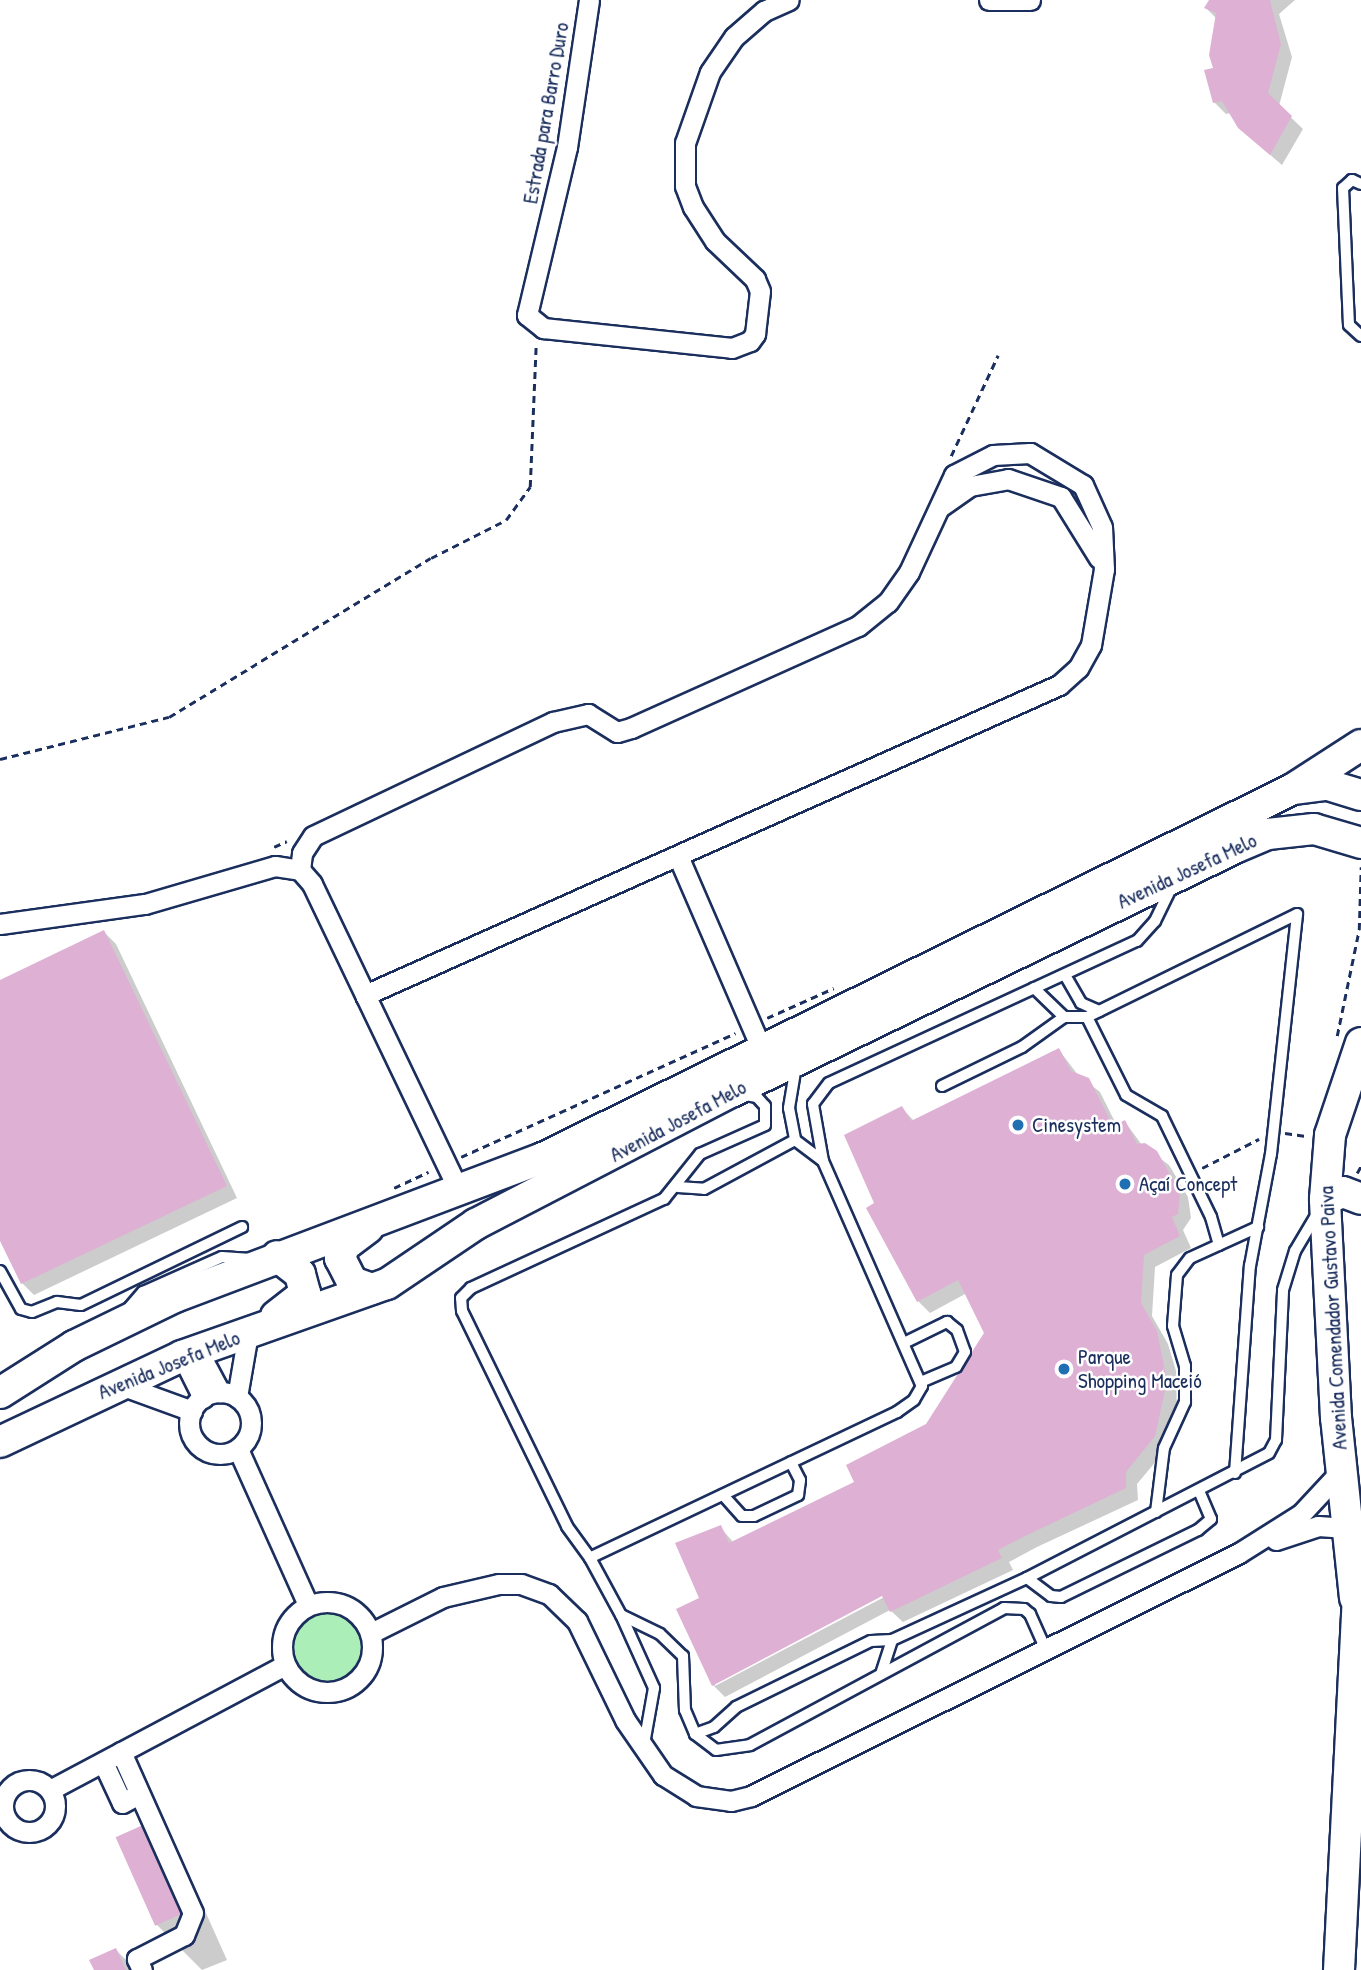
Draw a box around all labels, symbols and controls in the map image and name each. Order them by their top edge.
street label: Estrada para Barro Duro [518,20,574,206]
street label: Avenida Josefa Melo [1113,828,1261,914]
street label: Avenida Josefa Melo [606,1075,750,1167]
place label: Cinesystem [1032,1112,1121,1138]
marker: Cinesystem [1010,1117,1026,1133]
place label: Açaí Concept [1139,1171,1237,1197]
marker: Açaí Concept [1117,1176,1133,1192]
street label: Avenida Comendador Gustavo Paiva [1314,1186,1352,1450]
street label: Avenida Josefa Melo [94,1325,244,1405]
place label: Parque Shopping Maceió [1078,1344,1202,1394]
marker: Parque Shopping Maceió [1056,1361,1072,1377]

